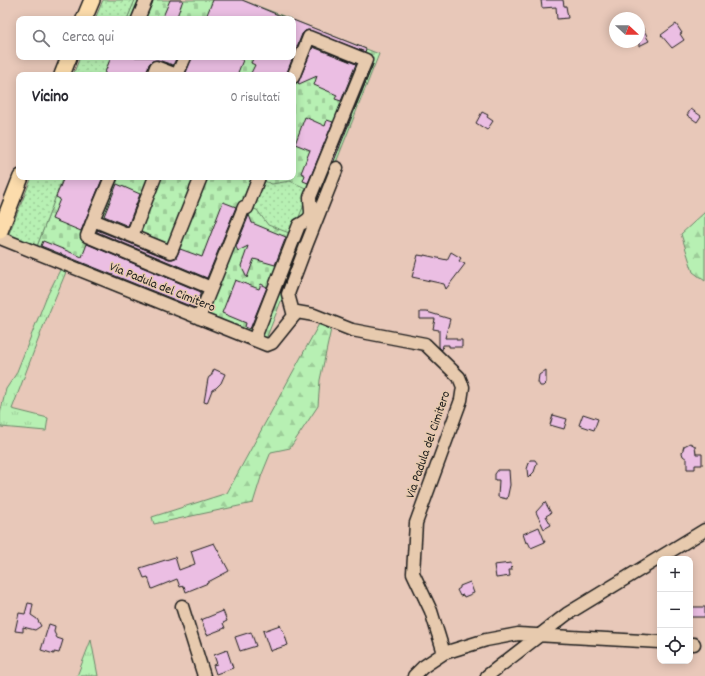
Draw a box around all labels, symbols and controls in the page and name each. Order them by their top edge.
north arrow [609,12,645,48]
search box [16,16,296,60]
icon: search [30,27,52,49]
text: Cerca qui [62,27,114,49]
text: Vicino [32,86,69,110]
text: 0 risultati [230,89,280,108]
street label: Via Padula del Cimitero [106,258,218,318]
street label: Via Padula del Cimitero [402,388,456,501]
map controls [657,556,693,664]
button: + [657,556,693,592]
button: − [657,592,693,628]
button: locate [657,628,693,664]

